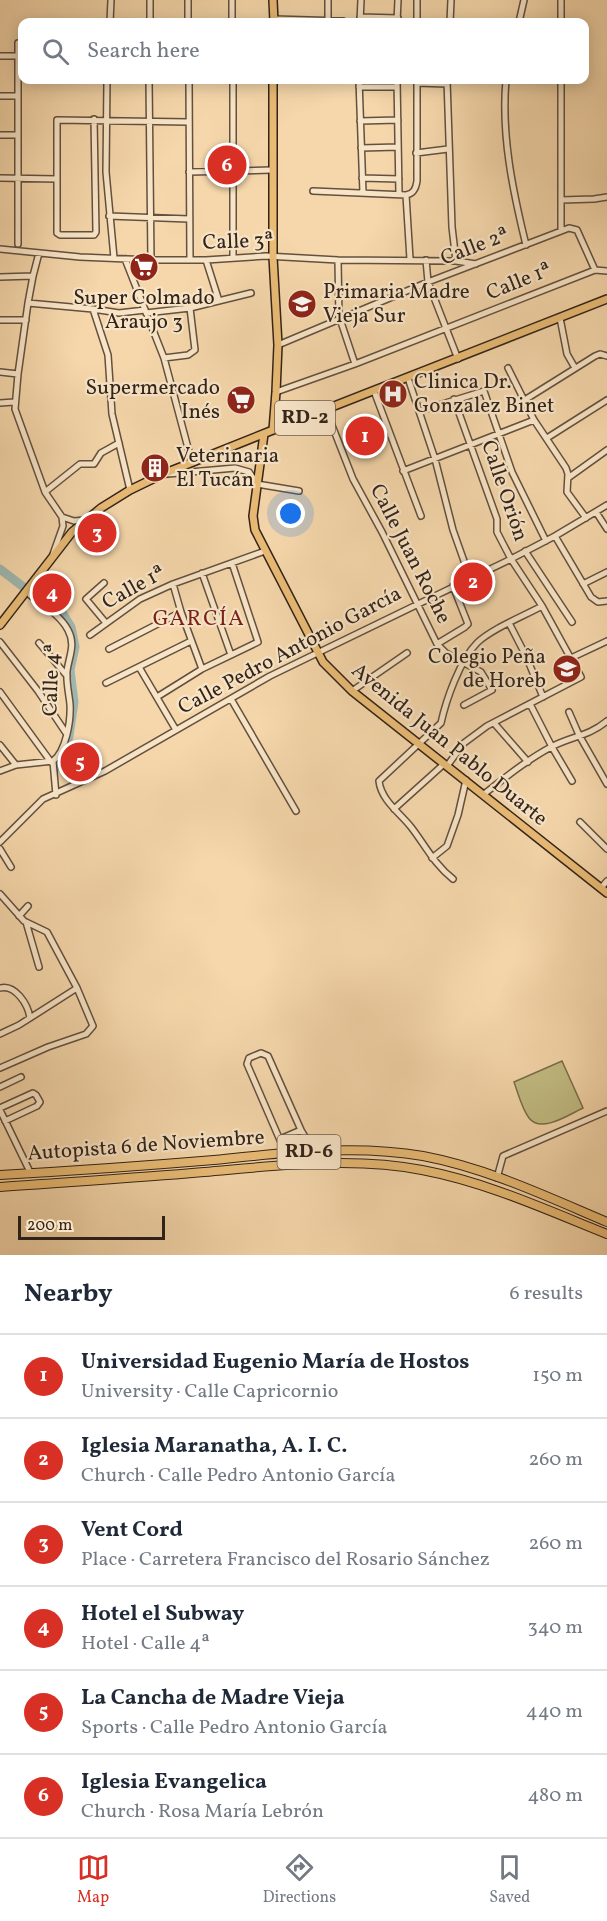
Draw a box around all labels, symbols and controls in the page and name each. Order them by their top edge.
search box [18,18,589,84]
icon: search [39,35,72,68]
text: Search here [87,36,200,67]
pin: 6 [208,142,246,188]
street label: Calle 2ª [437,221,513,273]
street label: Calle 3ª [202,226,274,258]
supermarket icon: Super Colmado Araujo 3 [128,251,160,283]
street label: Calle 1ª [482,256,556,308]
place label: Primaria Madre Vieja Sur [323,278,470,331]
place label: Super Colmado Araujo 3 [73,284,215,337]
school or university icon: Primaria Madre Vieja Sur [286,288,318,320]
place label: Clinica Dr. Gonzalez Binet [414,368,554,421]
place label: Supermercado Inés [86,374,220,427]
hospital icon: Clinica Dr. Gonzalez Binet [377,378,409,410]
supermarket icon: Supermercado Inés [225,384,257,416]
road number: RD-2 [275,401,335,435]
pin: 1 [346,414,385,458]
street label: Calle Orión [473,437,535,545]
place label: Veterinaria El Tucán [176,442,279,495]
building icon: Veterinaria El Tucán [139,452,171,484]
street label: Calle Juan Roche [362,479,458,629]
your location [276,499,305,528]
pin: 3 [78,510,116,556]
street label: Calle 1ª [97,559,171,617]
pin: 2 [454,560,492,604]
pin: 4 [32,570,72,616]
street label: Calle Pedro Antonio García [173,580,407,722]
district label: GARCÍA [153,604,245,635]
street label: Calle 4ª [36,643,68,717]
place label: Colegio Peña de Horeb [428,643,546,696]
school or university icon: Colegio Peña de Horeb [551,653,583,685]
street label: Avenida Juan Pablo Duarte [345,657,553,833]
pin: 5 [60,740,100,784]
street label: Autopista 6 de Noviembre [27,1123,266,1169]
road number: RD-6 [278,1135,340,1169]
scale bar [18,1213,165,1240]
text: 200 m [27,1215,72,1237]
text: Nearby [24,1276,113,1312]
text: 6 results [510,1280,583,1308]
text: Universidad Eugenio María de Hostos [81,1347,469,1378]
text: 1 [39,1362,48,1390]
text: 150 m [532,1362,583,1390]
text: University · Calle Capricornio [81,1378,338,1406]
text: Iglesia Maranatha, A. I. C. [81,1431,347,1462]
text: 2 [38,1446,49,1474]
text: 260 m [528,1446,583,1474]
text: Church · Calle Pedro Antonio García [81,1462,395,1490]
text: Vent Cord [81,1515,183,1546]
text: 3 [38,1530,49,1558]
text: 260 m [528,1530,583,1558]
text: Place · Carretera Francisco del Rosario Sánchez [81,1546,490,1574]
text: Hotel el Subway [81,1599,244,1630]
text: 4 [37,1614,50,1642]
text: 340 m [527,1614,583,1642]
text: Hotel · Calle 4ª [81,1630,210,1658]
text: La Cancha de Madre Vieja [81,1683,345,1714]
text: 5 [39,1698,48,1726]
text: 440 m [526,1698,583,1726]
text: Sports · Calle Pedro Antonio García [81,1714,387,1742]
text: Iglesia Evangelica [81,1767,267,1798]
text: 6 [38,1782,49,1810]
text: 480 m [528,1782,583,1810]
text: Church · Rosa María Lebrón [81,1798,324,1826]
tab: Map [77,1851,110,1909]
tab: Directions [263,1851,336,1909]
tab: Saved [489,1851,530,1909]

